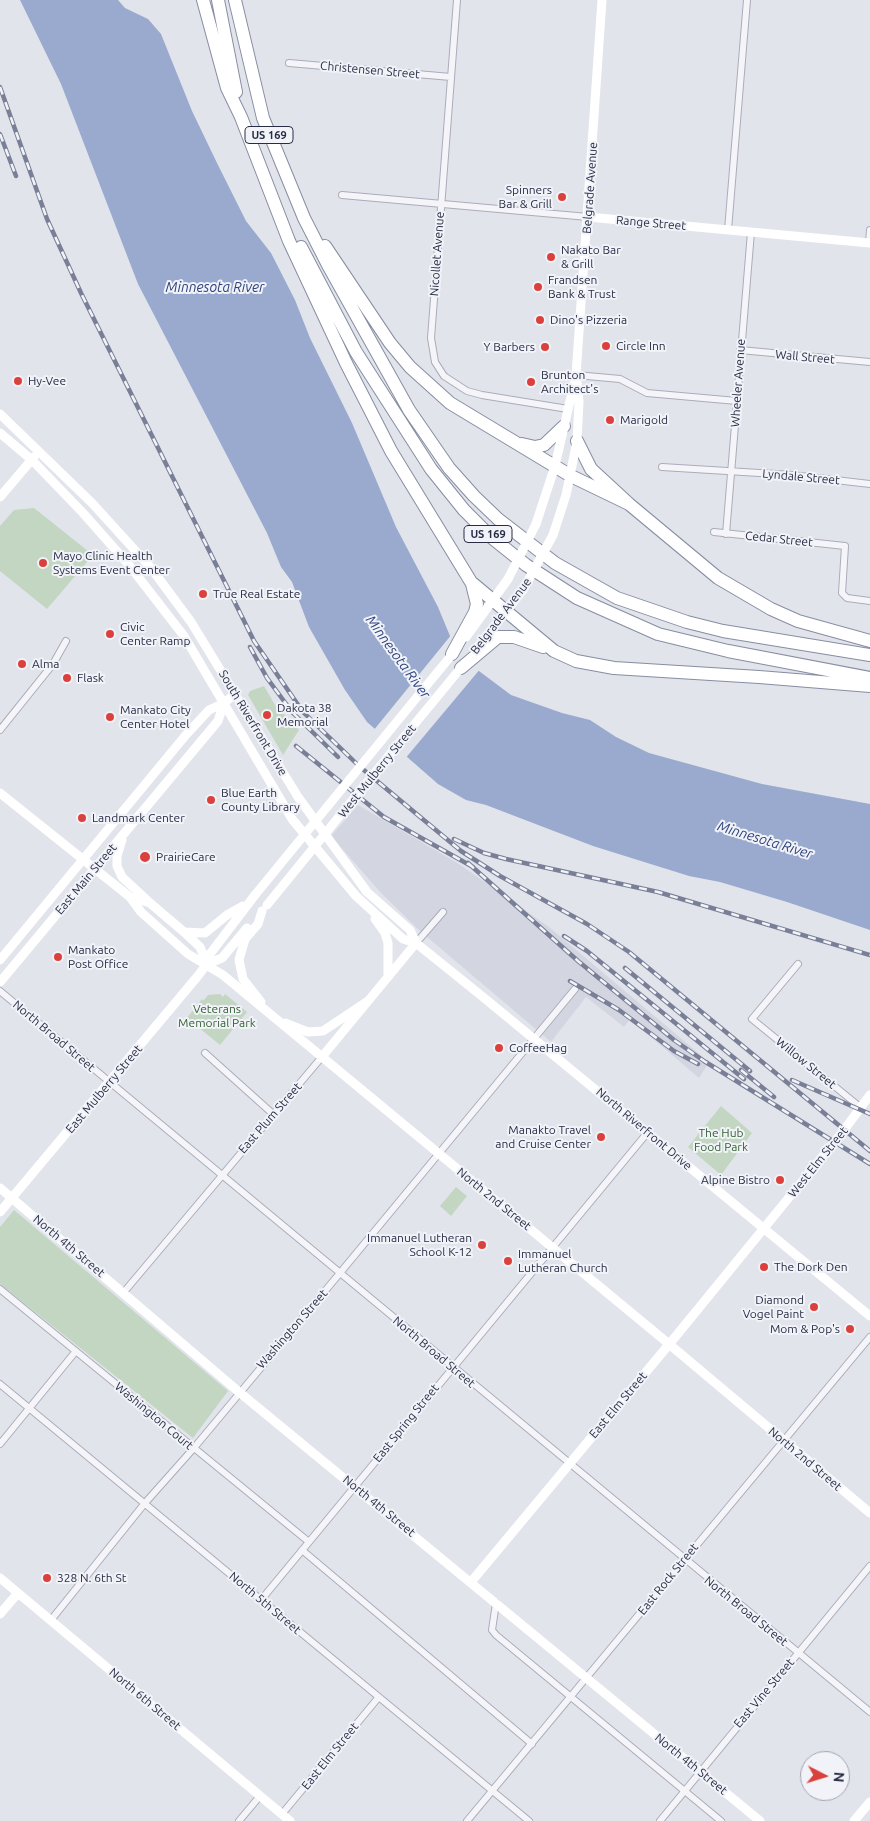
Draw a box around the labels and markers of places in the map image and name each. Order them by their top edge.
place label: Spinners Bar & Grill [499,183,552,211]
marker: Spinners Bar & Grill [556,191,568,203]
place label: Nakato Bar & Grill [561,243,621,271]
marker: Nakato Bar & Grill [545,251,557,263]
place label: Frandsen Bank & Trust [548,273,616,301]
marker: Frandsen Bank & Trust [532,281,544,293]
place label: Dino's Pizzeria [550,313,627,327]
marker: Dino's Pizzeria [534,314,546,326]
place label: Circle Inn [616,339,666,353]
place label: Y Barbers [484,340,535,354]
marker: Circle Inn [600,340,612,352]
marker: Y Barbers [539,341,551,353]
place label: Brunton Architect's [541,368,598,396]
place label: Hy-Vee [28,374,66,388]
marker: Hy-Vee [12,375,24,387]
marker: Brunton Architect's [525,376,537,388]
place label: Marigold [620,413,668,427]
marker: Marigold [604,414,616,426]
place label: Mayo Clinic Health Systems Event Center [53,549,170,577]
marker: Mayo Clinic Health Systems Event Center [37,557,49,569]
place label: True Real Estate [213,587,300,601]
marker: True Real Estate [197,588,209,600]
place label: Civic Center Ramp [120,620,190,648]
marker: Civic Center Ramp [104,628,116,640]
place label: Alma [32,657,59,671]
marker: Alma [16,658,28,670]
place label: Flask [77,671,104,685]
marker: Flask [61,672,73,684]
place label: Dakota 38 Memorial [277,701,332,729]
place label: Mankato City Center Hotel [120,703,191,731]
marker: Dakota 38 Memorial [261,709,273,721]
marker: Mankato City Center Hotel [104,711,116,723]
place label: Blue Earth County Library [221,786,300,814]
marker: Blue Earth County Library [205,794,217,806]
place label: Landmark Center [92,811,185,825]
marker: Landmark Center [76,812,88,824]
marker: PrairieCare [138,850,152,864]
place label: PrairieCare [156,850,216,864]
place label: Mankato Post Office [68,943,128,971]
marker: Mankato Post Office [52,951,64,963]
place label: CoffeeHag [509,1041,567,1055]
marker: CoffeeHag [493,1042,505,1054]
place label: Manakto Travel and Cruise Center [495,1123,591,1151]
marker: Manakto Travel and Cruise Center [595,1131,607,1143]
place label: Alpine Bistro [701,1173,770,1187]
marker: Alpine Bistro [774,1174,786,1186]
place label: Immanuel Lutheran School K-12 [367,1231,472,1259]
marker: Immanuel Lutheran School K-12 [476,1239,488,1251]
place label: Immanuel Lutheran Church [518,1247,607,1275]
marker: Immanuel Lutheran Church [502,1255,514,1267]
place label: The Dork Den [774,1260,848,1274]
marker: The Dork Den [758,1261,770,1273]
place label: Diamond Vogel Paint [743,1293,804,1321]
marker: Diamond Vogel Paint [808,1301,820,1313]
place label: Mom & Pop's [770,1322,840,1336]
marker: Mom & Pop's [844,1323,856,1335]
place label: 328 N. 6th St [57,1571,126,1585]
marker: 328 N. 6th St [41,1572,53,1584]

